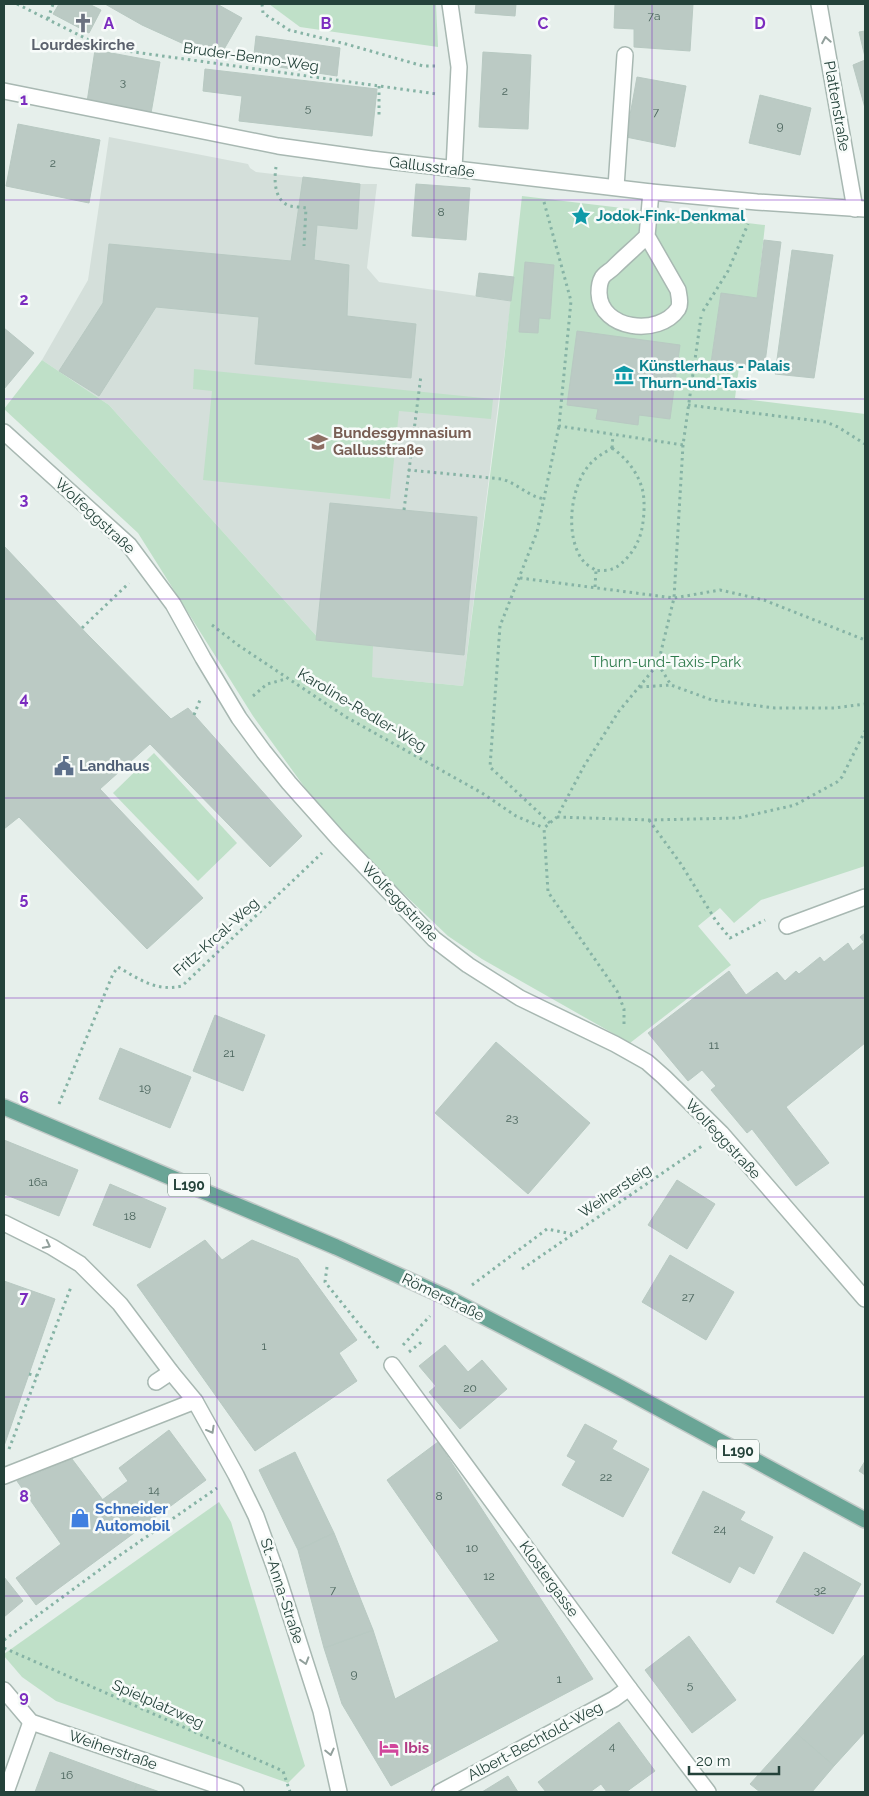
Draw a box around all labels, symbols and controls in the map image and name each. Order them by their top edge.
house number: 7a [648,9,660,23]
church icon: Lourdeskirche [72,12,94,34]
text: A [104,14,115,33]
text: B [321,14,332,33]
text: C [538,14,549,33]
text: D [754,14,766,33]
place label: Lourdeskirche [31,36,135,54]
one-way arrow [821,36,831,45]
street label: Bruder-Benno-Weg [182,39,320,75]
street label: Plattenstraße [820,59,854,153]
house number: 3 [120,75,126,89]
house number: 2 [502,84,508,98]
text: 1 [20,90,28,109]
house number: 5 [305,101,312,115]
house number: 7 [653,105,660,119]
house number: 9 [776,119,784,133]
street label: Gallusstraße [388,153,476,181]
house number: 2 [50,156,56,170]
house number: 8 [437,205,445,219]
place icon: Jodok-Fink-Denkmal [570,205,592,227]
place label: Jodok-Fink-Denkmal [596,207,745,225]
text: 2 [19,290,29,309]
place label: Künstlerhaus - Palais Thurn-und-Taxis [639,357,790,392]
museum icon: Künstlerhaus - Palais Thurn-und-Taxis [613,364,635,386]
place label: Bundesgymnasium Gallusstraße [333,424,471,459]
school or university icon: Bundesgymnasium Gallusstraße [307,431,329,453]
street label: Wolfeggstraße [51,474,139,558]
text: 3 [20,490,29,509]
park label: Thurn-und-Taxis-Park [591,653,741,671]
street label: Karoline-Redler-Weg [294,664,430,756]
text: 4 [19,689,29,708]
public building icon: Landhaus [53,755,75,777]
place label: Landhaus [79,757,149,775]
street label: Wolfeggstraße [358,859,442,945]
text: 5 [20,889,29,908]
street label: Fritz-Krcal-Weg [170,894,262,980]
house number: 11 [709,1038,719,1052]
house number: 21 [223,1046,235,1060]
house number: 19 [139,1081,151,1095]
text: 6 [19,1088,29,1107]
street label: Wolfeggstraße [681,1095,765,1183]
house number: 23 [506,1111,518,1125]
street label: Weihersteig [576,1160,654,1222]
road number: L190 [168,1174,210,1196]
house number: 16a [29,1175,47,1189]
house number: 18 [124,1209,136,1223]
one-way arrow [42,1239,51,1249]
street label: Römerstraße [399,1269,487,1325]
text: 7 [20,1288,29,1307]
house number: 27 [682,1290,695,1304]
house number: 1 [261,1339,267,1353]
house number: 20 [463,1381,477,1395]
one-way arrow [205,1425,215,1434]
road number: L190 [717,1440,759,1462]
house number: 22 [600,1470,612,1484]
house number: 14 [148,1483,160,1497]
text: 8 [19,1487,29,1506]
house number: 8 [435,1489,443,1503]
place label: Schneider Automobil [95,1500,170,1535]
shop icon: Schneider Automobil [69,1507,91,1529]
house number: 24 [714,1522,727,1536]
street label: St.-Anna-Straße [256,1536,308,1646]
street label: Klostergasse [515,1538,583,1621]
house number: 10 [466,1541,478,1555]
house number: 12 [483,1569,495,1583]
house number: 7 [330,1583,337,1597]
house number: 32 [814,1583,826,1597]
one-way arrow [299,1656,309,1664]
house number: 9 [350,1667,358,1681]
house number: 1 [556,1672,562,1686]
street label: Spielplatzweg [109,1676,207,1732]
house number: 5 [687,1678,694,1692]
text: 9 [19,1687,29,1706]
street label: Albert-Bechtold-Weg [464,1698,606,1784]
street label: Weiherstraße [66,1726,160,1774]
hotel icon: Ibis [378,1737,400,1759]
place label: Ibis [404,1739,429,1757]
house number: 4 [609,1739,616,1753]
scale bar [689,1744,779,1776]
one-way arrow [324,1747,335,1756]
text: 20 m [696,1752,731,1770]
house number: 16 [61,1768,73,1782]

